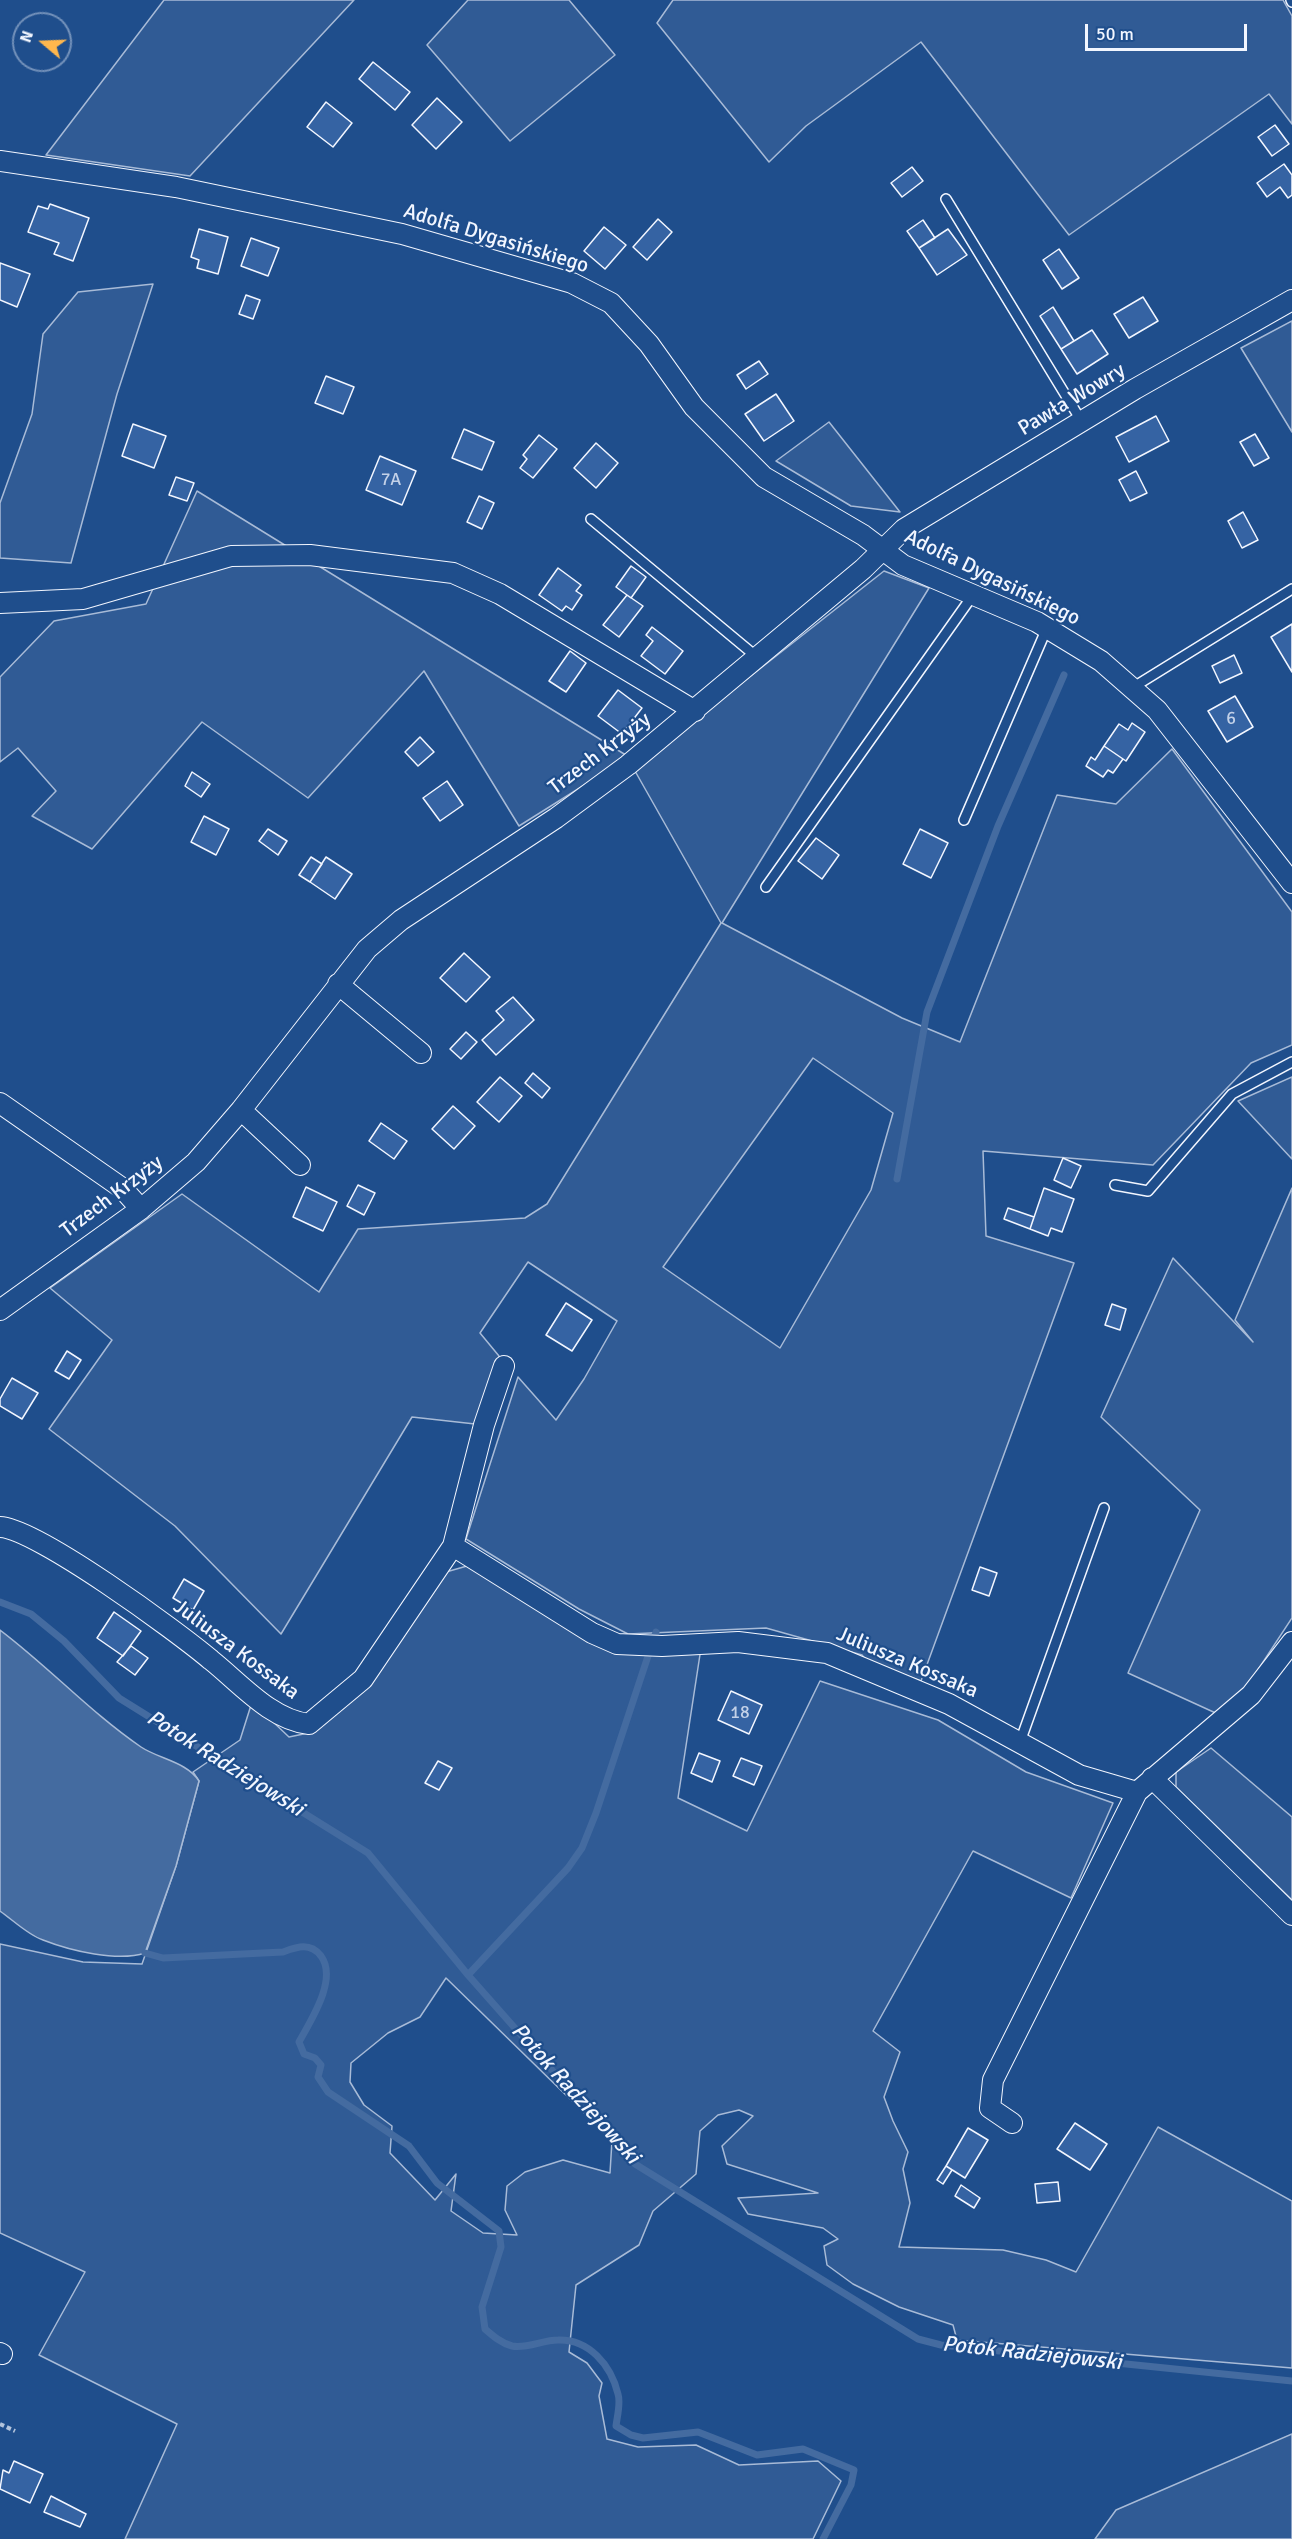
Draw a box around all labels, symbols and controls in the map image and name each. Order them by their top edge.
north arrow [12,12,72,72]
scale bar [1088,12,1250,50]
text: 50 m [1096,23,1134,45]
text: N [16,28,38,45]
street label: Adolfa Dygasińskiego [400,199,592,279]
street label: Pawła Wowry [1014,358,1130,442]
house number: 7A [381,469,401,491]
street label: Adolfa Dygasińskiego [900,525,1084,631]
street label: Trzech Krzyży [544,707,656,801]
house number: 6 [1226,708,1236,730]
street label: Trzech Krzyży [56,1150,168,1244]
street label: Juliusza Kossaka [168,1594,304,1706]
street label: Juliusza Kossaka [832,1622,982,1704]
house number: 18 [730,1702,750,1724]
water label: Potok Radziejowski [142,1705,308,1823]
water label: Potok Radziejowski [505,2018,645,2170]
water label: Potok Radziejowski [941,2331,1123,2377]

